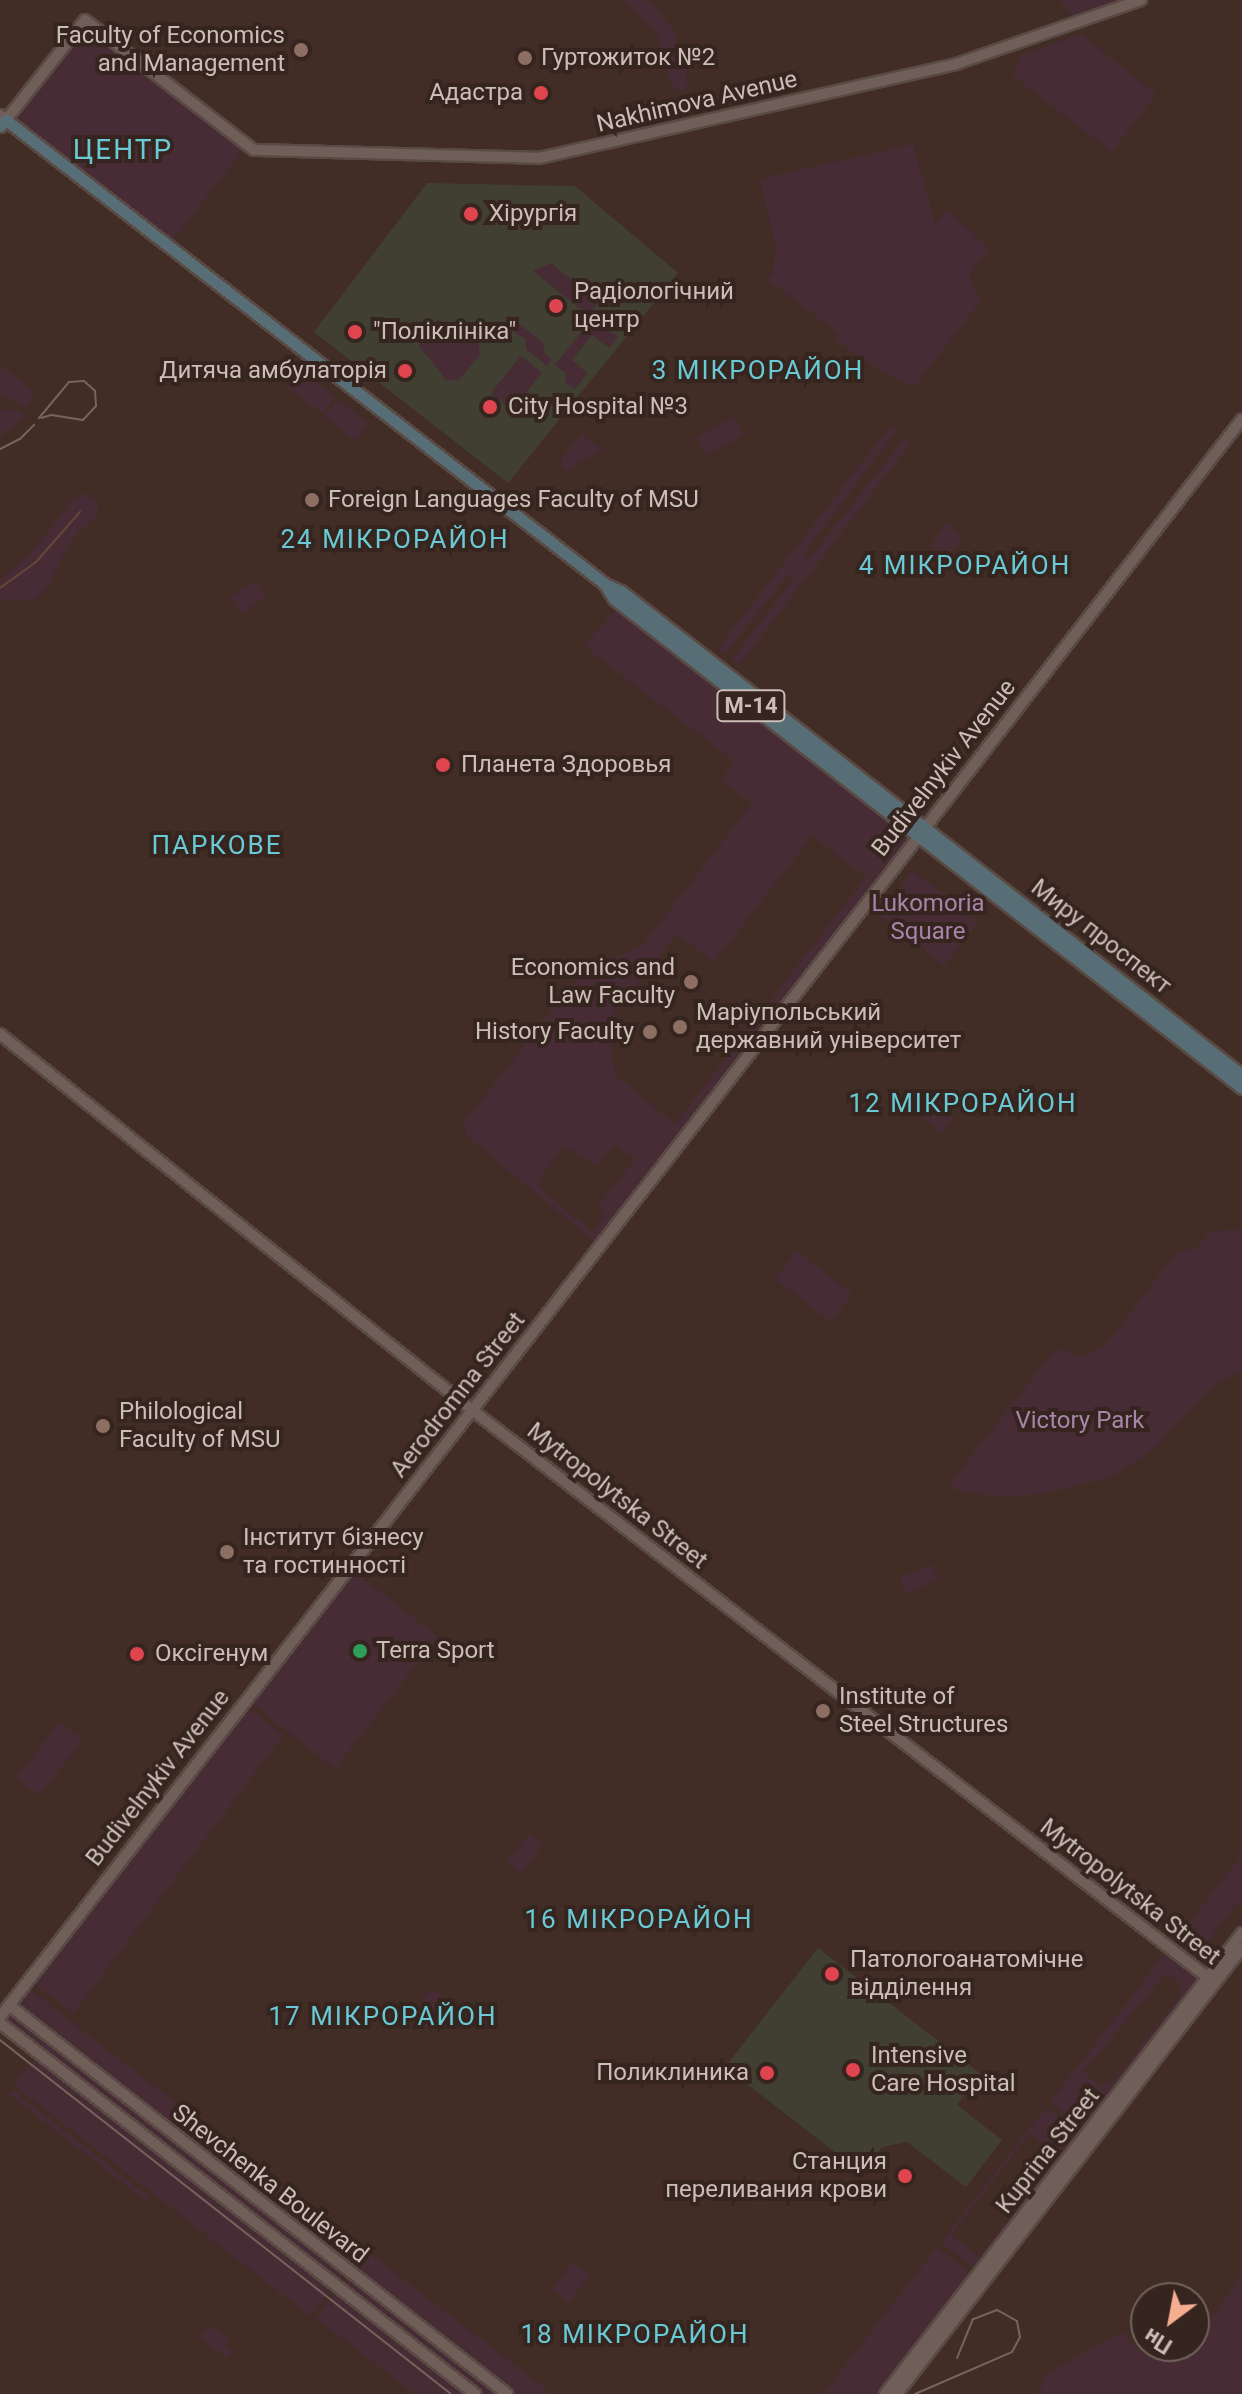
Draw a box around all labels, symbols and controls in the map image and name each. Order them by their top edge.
place label: Faculty of Economics and Management [56,22,285,78]
marker: Faculty of Economics and Management [292,41,310,59]
place label: Гуртожиток №2 [541,44,715,72]
marker: Гуртожиток №2 [516,49,534,67]
street label: Nakhimova Avenue [594,65,800,139]
place label: Адастра [429,79,523,107]
marker: Адастра [530,82,552,104]
district label: ЦЕНТР [73,133,173,167]
place label: Хірургія [489,200,577,228]
marker: Хірургія [460,203,482,225]
place label: Радіологічний центр [574,278,734,334]
marker: Радіологічний центр [545,295,567,317]
place label: "Поліклініка" [373,318,516,346]
marker: "Поліклініка" [344,321,366,343]
district label: 3 МІКРОРАЙОН [652,355,864,387]
place label: Дитяча амбулаторія [159,357,387,385]
marker: Дитяча амбулаторія [394,360,416,382]
place label: City Hospital №3 [508,393,688,421]
marker: City Hospital №3 [479,396,501,418]
place label: Foreign Languages Faculty of MSU [328,486,699,514]
marker: Foreign Languages Faculty of MSU [303,491,321,509]
district label: 24 МІКРОРАЙОН [280,524,510,556]
district label: 4 МІКРОРАЙОН [859,550,1071,582]
street label: Budivelnykiv Avenue [866,674,1022,862]
road number: М-14 [715,688,787,724]
place label: Планета Здоровья [461,751,671,779]
marker: Планета Здоровья [432,754,454,776]
district label: ПАРКОВЕ [151,830,283,862]
street label: Миру проспект [1025,873,1177,1001]
park label: Lukomoria Square [871,890,985,946]
place label: Economics and Law Faculty [511,954,675,1010]
marker: Economics and Law Faculty [682,973,700,991]
place label: Маріупольський державний університет [696,999,961,1055]
place label: History Faculty [475,1018,634,1046]
marker: Маріупольський державний університет [671,1018,689,1036]
marker: History Faculty [641,1023,659,1041]
district label: 12 МІКРОРАЙОН [848,1088,1078,1120]
street label: Aerodromna Street [385,1307,531,1483]
place label: Philological Faculty of MSU [119,1398,280,1454]
park label: Victory Park [1016,1407,1144,1435]
marker: Philological Faculty of MSU [94,1417,112,1435]
street label: Mytropolytska Street [521,1417,713,1575]
place label: Інститут бізнесу та гостинності [243,1524,424,1580]
marker: Інститут бізнесу та гостинності [218,1543,236,1561]
place label: Terra Sport [376,1637,495,1665]
place label: Оксігенум [155,1640,268,1668]
marker: Terra Sport [351,1642,369,1660]
marker: Оксігенум [126,1643,148,1665]
place label: Institute of Steel Structures [839,1683,1008,1739]
street label: Budivelnykiv Avenue [80,1684,236,1872]
marker: Institute of Steel Structures [814,1702,832,1720]
street label: Mytropolytska Street [1034,1813,1226,1971]
district label: 16 МІКРОРАЙОН [524,1904,754,1936]
place label: Патологоанатомічне відділення [850,1946,1083,2002]
marker: Патологоанатомічне відділення [821,1963,843,1985]
district label: 17 МІКРОРАЙОН [268,2001,498,2033]
place label: Intensive Care Hospital [871,2042,1016,2098]
place label: Поликлиника [596,2059,749,2087]
marker: Intensive Care Hospital [842,2059,864,2081]
marker: Поликлиника [756,2062,778,2084]
street label: Kuprina Street [990,2083,1106,2219]
street label: Shevchenka Boulevard [166,2099,374,2269]
place label: Станция переливания крови [665,2148,887,2204]
marker: Станция переливания крови [894,2165,916,2187]
north arrow [1130,2282,1210,2362]
district label: 18 МІКРОРАЙОН [520,2319,750,2351]
text: Пн [1140,2323,1177,2359]

